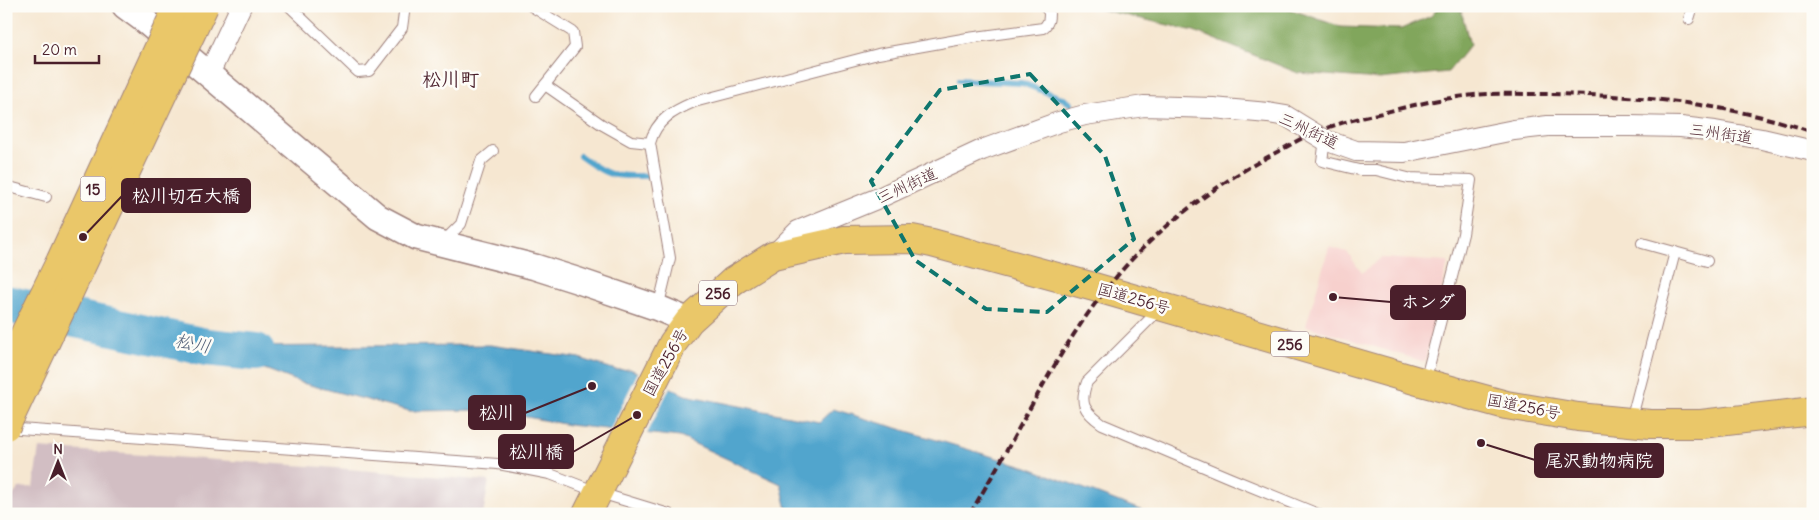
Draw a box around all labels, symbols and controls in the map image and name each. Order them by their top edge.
scale bar [35,32,99,64]
text: 20 m [42,40,77,59]
district label: 松川町 [422,67,480,91]
street label: 三州街道 [1276,107,1342,153]
street label: 三州街道 [1688,119,1754,147]
street label: 三州街道 [874,162,940,208]
road number: 15 [80,176,106,202]
callout: 松川切石大橋 [122,179,250,212]
text: 松川切石大橋 [132,184,240,207]
street label: 国道256号 [1095,278,1173,318]
road number: 256 [699,280,737,306]
callout: ホンダ [1391,286,1465,319]
text: ホンダ [1401,290,1455,313]
street label: 国道256号 [638,324,692,400]
water label: 松川 [173,328,213,358]
road number: 256 [1271,332,1309,356]
street label: 国道256号 [1485,389,1563,423]
callout: 松川 [469,396,525,429]
text: 松川 [479,401,515,424]
callout: 松川橋 [499,435,573,468]
north arrow [32,438,82,488]
text: N [53,440,63,458]
text: 松川橋 [509,440,563,463]
callout: 尾沢動物病院 [1535,444,1663,477]
text: 尾沢動物病院 [1545,449,1653,472]

